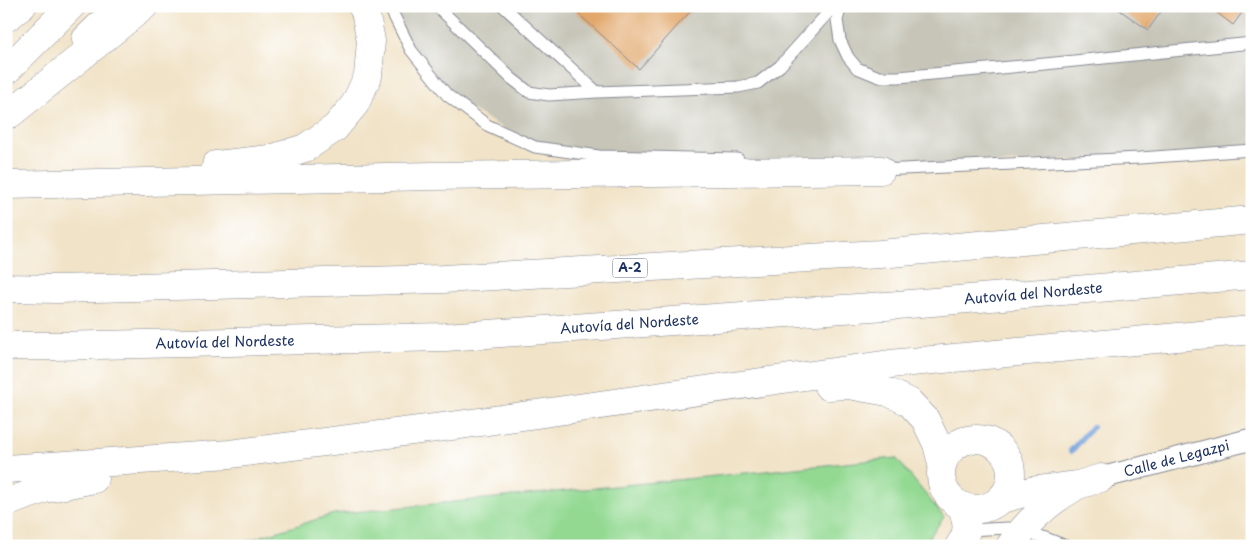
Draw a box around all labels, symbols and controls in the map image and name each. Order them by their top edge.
road number: A-2 [612,258,648,278]
street label: Autovía del Nordeste [963,277,1103,309]
street label: Autovía del Nordeste [559,308,700,339]
street label: Autovía del Nordeste [155,329,295,354]
street label: Calle de Legazpi [1121,434,1232,482]

